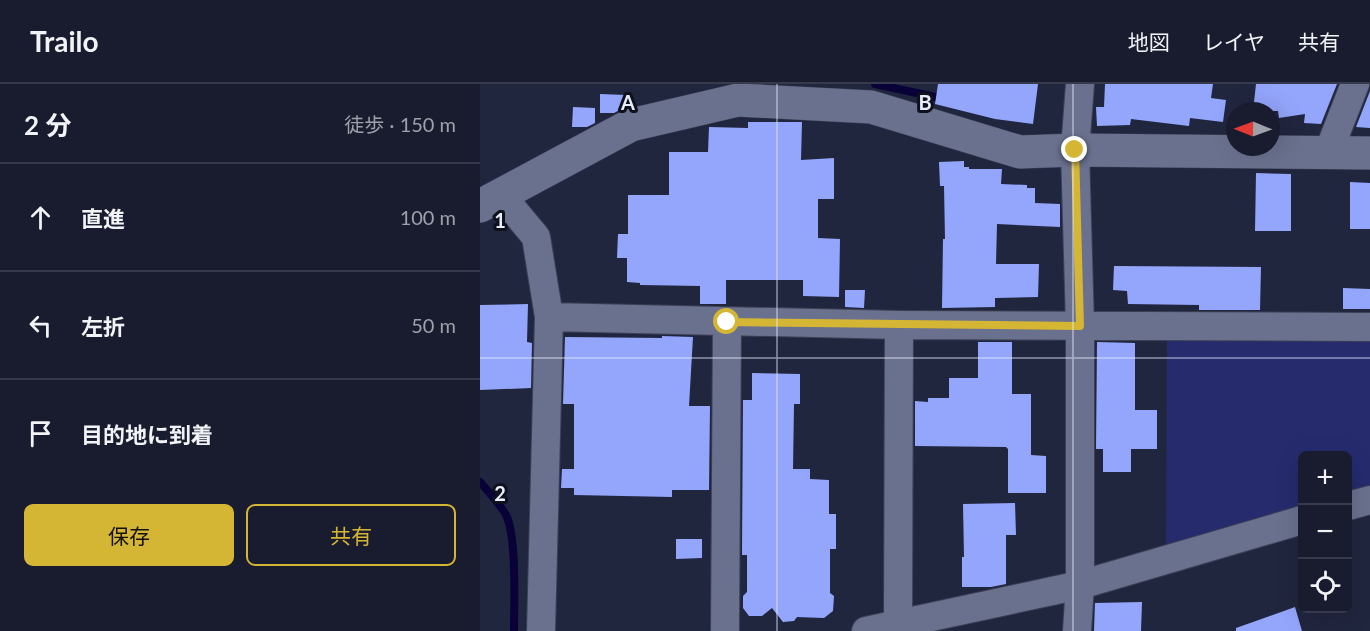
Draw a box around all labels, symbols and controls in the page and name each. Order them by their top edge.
text: Trailo [30,24,99,58]
text: 地図 [1128,29,1170,54]
text: レイヤ [1203,29,1265,54]
text: 共有 [1298,29,1340,54]
text: A [620,90,635,114]
text: B [918,90,932,114]
north arrow [1226,102,1280,156]
text: 2 分 [24,109,71,141]
text: 徒歩 · 150 m [344,112,456,136]
route end [1061,136,1087,162]
icon: ahead [24,201,57,234]
text: 直進 [81,205,125,232]
text: 100 m [400,205,456,229]
text: 1 [494,208,506,232]
route start [713,308,739,334]
icon: left [24,309,57,342]
text: 左折 [81,313,125,340]
text: 50 m [411,313,456,337]
icon: arrive [24,417,57,450]
text: 目的地に到着 [81,421,213,448]
map controls [1298,451,1352,613]
button: + [1298,451,1352,505]
text: 2 [494,481,506,505]
button: 保存 [24,504,234,566]
button: 共有 [246,504,456,566]
button: − [1298,505,1352,559]
button: locate [1298,559,1352,613]

